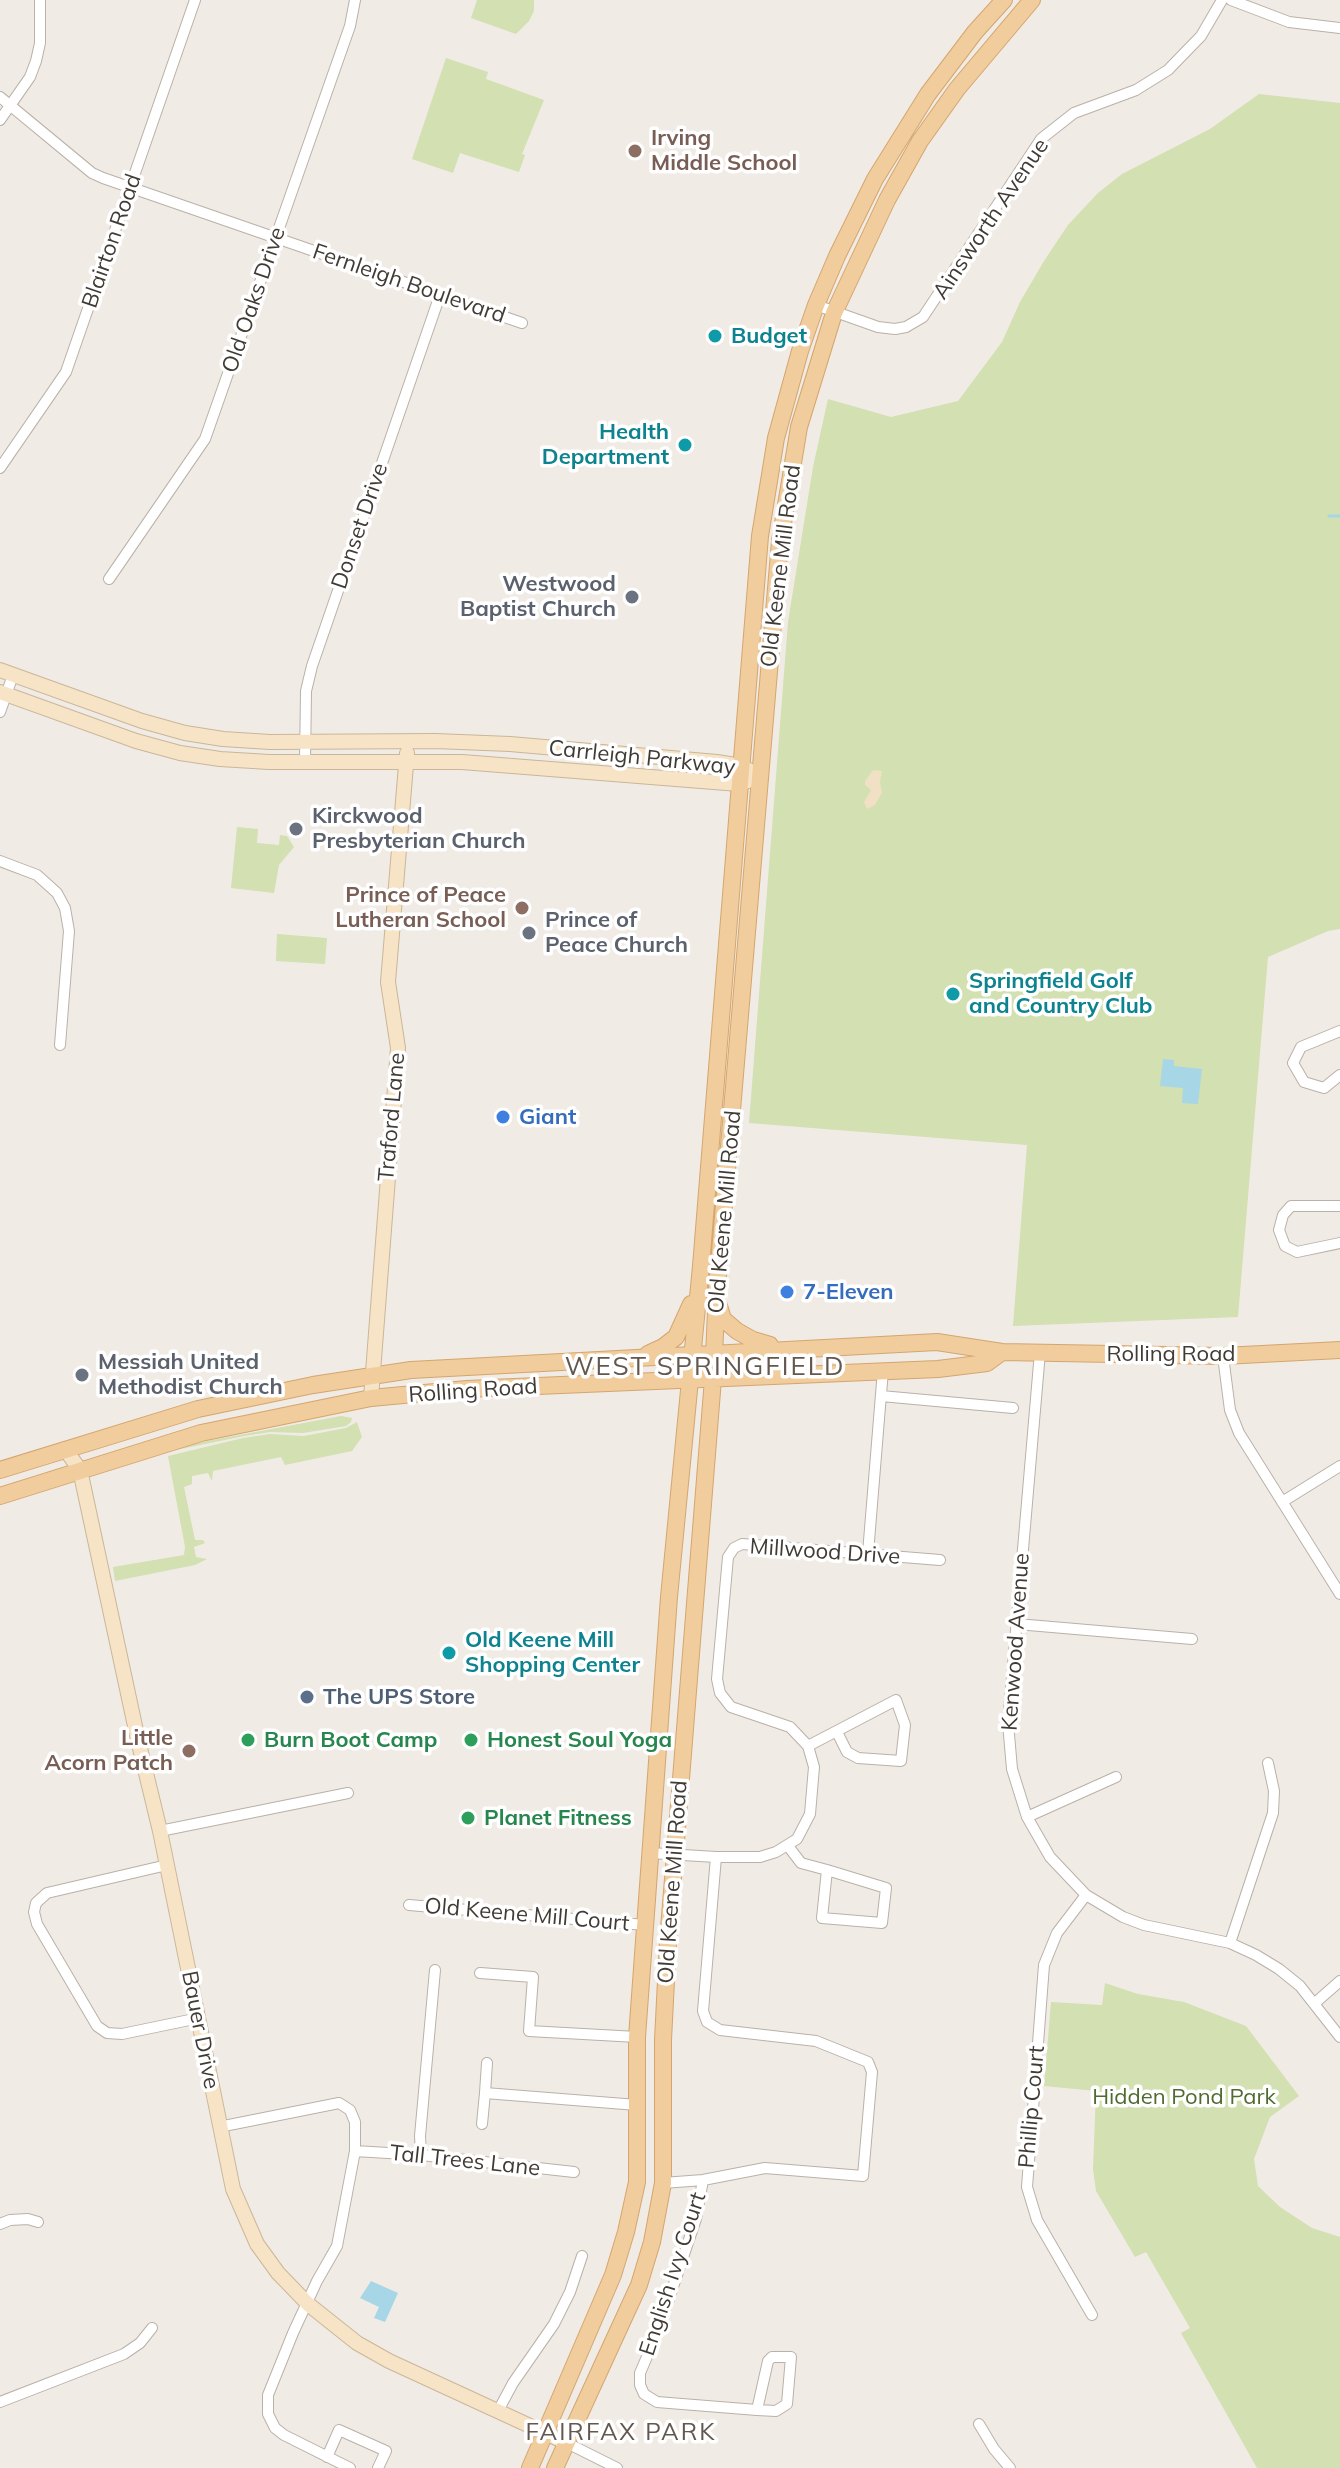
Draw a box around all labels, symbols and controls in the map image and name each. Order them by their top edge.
place label: Irving Middle School [651,125,797,176]
street label: Ainsworth Avenue [927,134,1055,304]
marker: Irving Middle School [626,142,644,160]
street label: Blairton Road [77,171,147,311]
street label: Old Oaks Drive [217,224,291,376]
street label: Fernleigh Boulevard [309,239,509,329]
place label: Budget [731,323,807,349]
marker: Budget [706,327,724,345]
place label: Health Department [542,419,669,470]
marker: Health Department [676,436,694,454]
street label: Donset Drive [326,460,394,592]
street label: Old Keene Mill Road [755,463,807,669]
place label: Westwood Baptist Church [460,571,616,622]
marker: Westwood Baptist Church [623,588,641,606]
street label: Carrleigh Parkway [547,735,737,781]
place label: Kirckwood Presbyterian Church [312,803,526,854]
marker: Kirckwood Presbyterian Church [287,820,305,838]
place label: Prince of Peace Lutheran School [335,882,506,934]
marker: Prince of Peace Lutheran School [513,899,531,917]
place label: Prince of Peace Church [545,907,688,958]
marker: Prince of Peace Church [520,924,538,942]
place label: Springfield Golf and Country Club [969,968,1152,1020]
marker: Springfield Golf and Country Club [944,985,962,1003]
street label: Traford Lane [373,1051,411,1183]
place label: Giant [519,1104,576,1130]
marker: Giant [494,1108,512,1126]
street label: Old Keene Mill Road [703,1109,747,1315]
place label: 7-Eleven [803,1279,894,1305]
marker: 7-Eleven [778,1283,796,1301]
street label: Rolling Road [1106,1341,1236,1367]
place label: Messiah United Methodist Church [98,1349,283,1400]
district label: WEST SPRINGFIELD [565,1351,845,1383]
marker: Messiah United Methodist Church [73,1366,91,1384]
street label: Rolling Road [408,1373,538,1409]
street label: Millwood Drive [749,1534,901,1570]
street label: Kenwood Avenue [997,1552,1035,1732]
place label: Old Keene Mill Shopping Center [465,1627,640,1678]
marker: Old Keene Mill Shopping Center [440,1644,458,1662]
place label: The UPS Store [323,1684,475,1710]
marker: The UPS Store [298,1688,316,1706]
place label: Little Acorn Patch [44,1725,173,1776]
place label: Burn Boot Camp [264,1727,437,1753]
place label: Honest Soul Yoga [487,1727,672,1753]
marker: Burn Boot Camp [239,1731,257,1749]
marker: Honest Soul Yoga [462,1731,480,1749]
marker: Little Acorn Patch [180,1742,198,1760]
street label: Old Keene Mill Road [653,1779,693,1985]
place label: Planet Fitness [484,1805,632,1831]
marker: Planet Fitness [459,1809,477,1827]
street label: Old Keene Mill Court [423,1893,631,1937]
street label: Bauer Drive [176,1969,224,2091]
street label: Phillip Court [1013,2045,1051,2169]
park label: Hidden Pond Park [1092,2084,1276,2110]
street label: Tall Trees Lane [388,2140,542,2182]
street label: English Ivy Court [634,2189,712,2359]
district label: FAIRFAX PARK [525,2419,717,2447]

